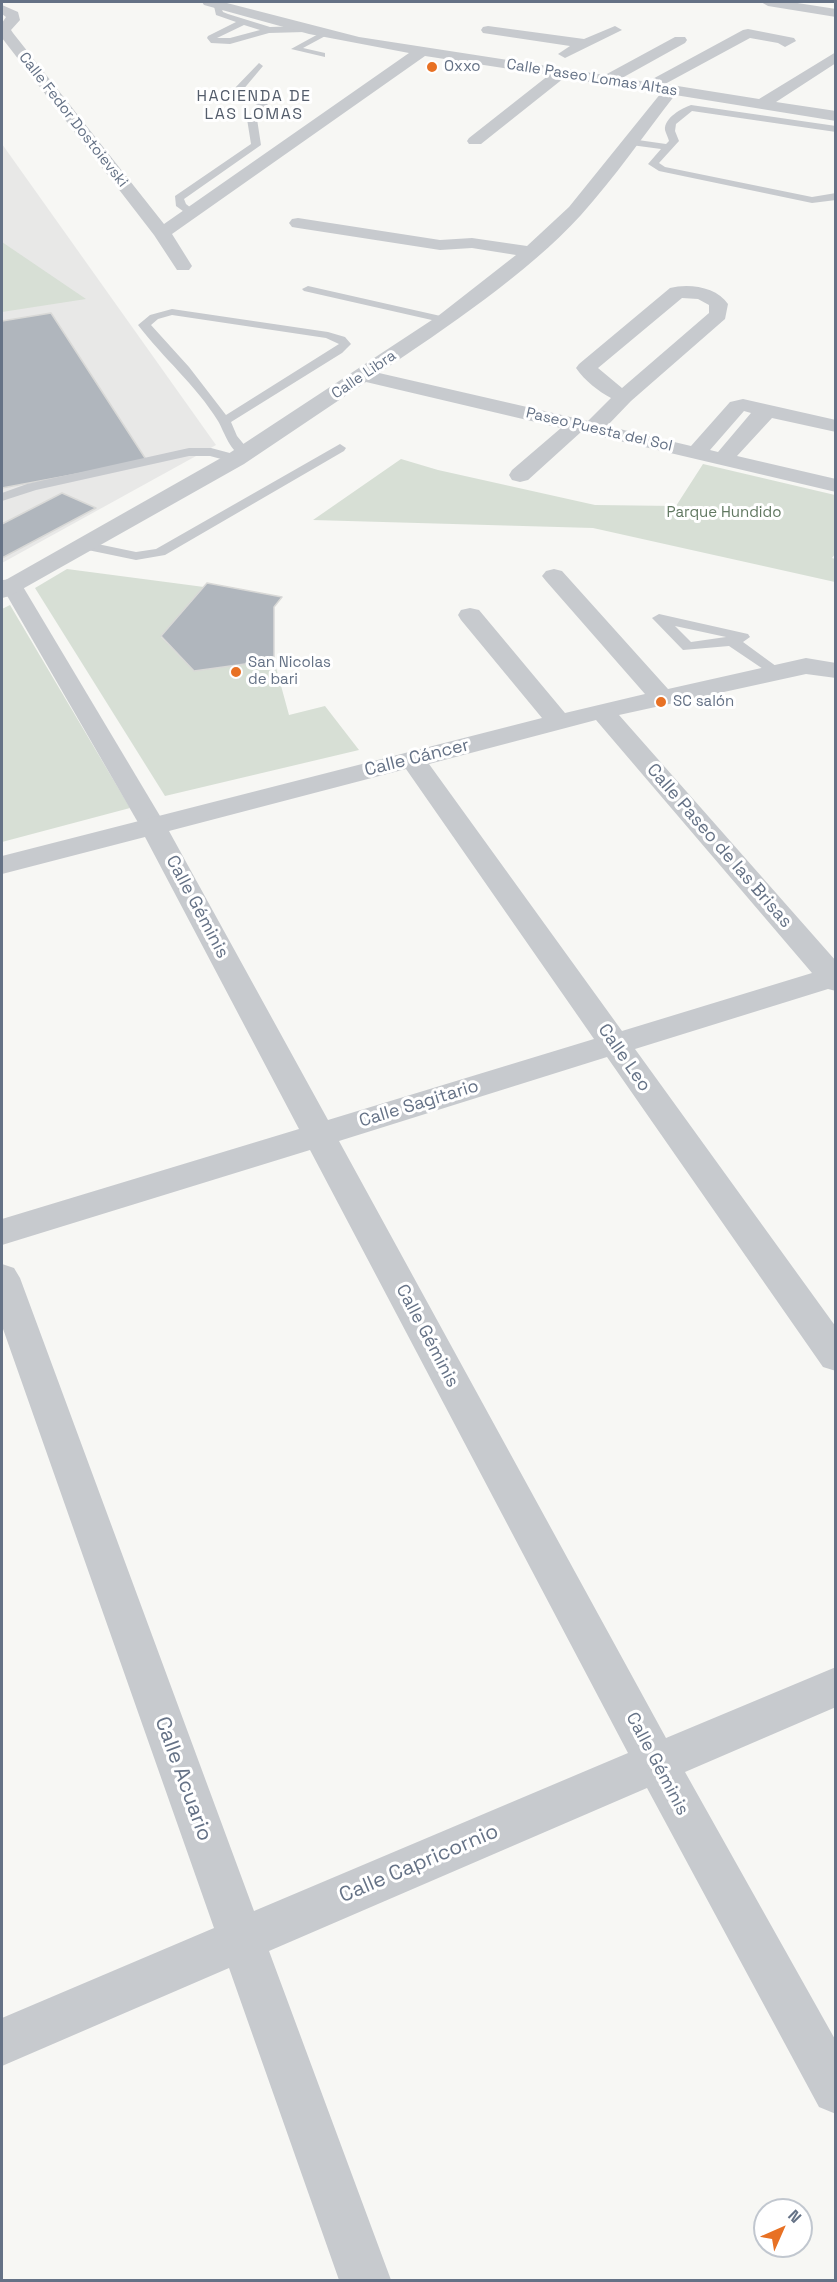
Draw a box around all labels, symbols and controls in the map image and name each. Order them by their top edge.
street label: Calle Fedor Dostoievski [15,49,131,191]
street label: Calle Paseo Lomas Altas [505,56,679,100]
place label: Oxxo [444,58,481,76]
marker: Oxxo [425,60,439,74]
district label: HACIENDA DE LAS LOMAS [197,87,311,125]
street label: Calle Libra [328,347,400,403]
street label: Paseo Puesta del Sol [524,404,674,456]
park label: Parque Hundido [667,504,781,522]
place label: San Nicolas de bari [248,654,331,689]
marker: San Nicolas de bari [229,665,243,679]
place label: SC salón [673,693,734,711]
marker: SC salón [654,695,668,709]
street label: Calle Cáncer [362,735,472,781]
street label: Calle Paseo de las Brisas [642,759,796,933]
street label: Calle Géminis [161,852,233,962]
street label: Calle Leo [593,1020,655,1096]
street label: Calle Sagitario [357,1076,481,1132]
street label: Calle Géminis [391,1281,463,1391]
street label: Calle Géminis [621,1709,693,1819]
street label: Calle Acuario [149,1713,217,1845]
street label: Calle Capricornio [336,1819,502,1909]
north arrow [753,2198,813,2258]
text: N [783,2205,806,2228]

